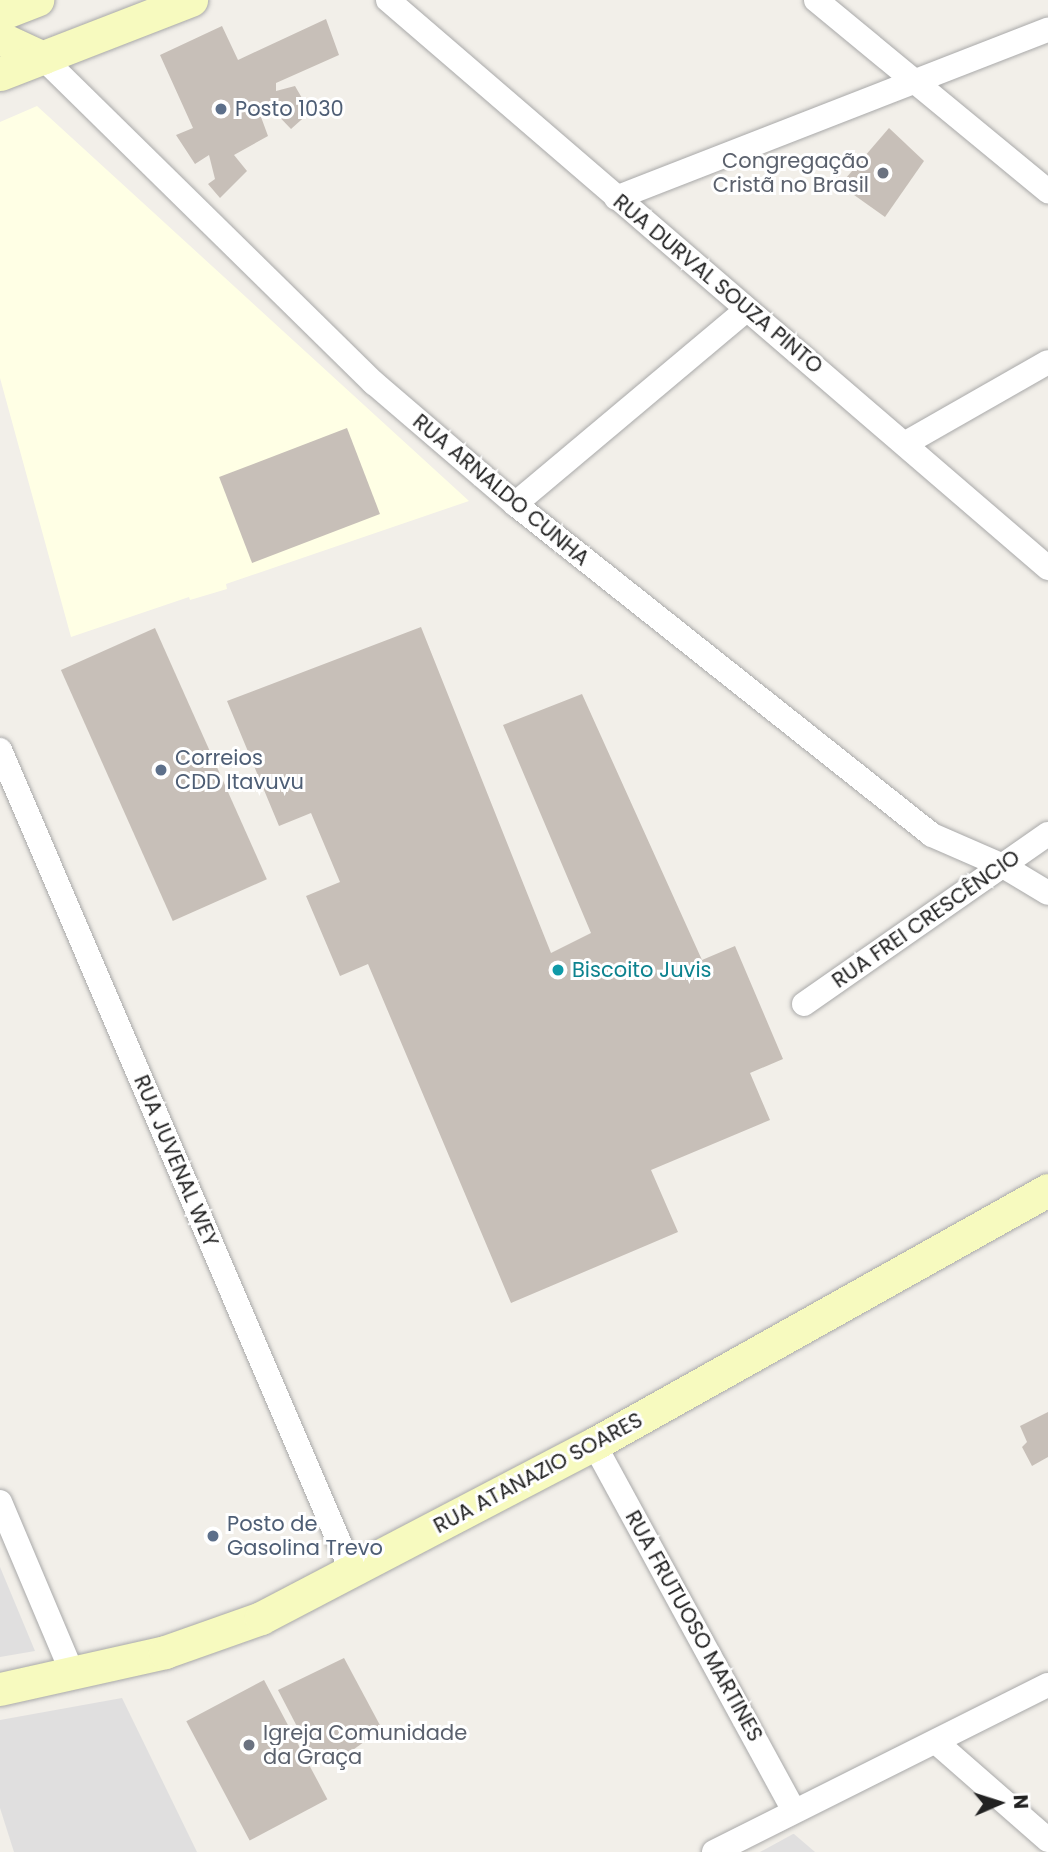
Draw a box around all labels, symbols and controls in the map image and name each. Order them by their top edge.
place label: Posto 1030 [235,96,344,122]
marker: Posto 1030 [213,101,229,117]
place label: Congregação Cristã no Brasil [713,148,869,198]
marker: Congregação Cristã no Brasil [875,165,891,181]
street label: RUA DURVAL SOUZA PINTO [608,189,828,379]
street label: RUA ARNALDO CUNHA [408,409,594,571]
place label: Correios CDD Itavuvu [175,745,304,795]
marker: Correios CDD Itavuvu [153,762,169,778]
street label: RUA FREI CRESCÊNCIO [827,845,1025,993]
place label: Biscoito Juvis [572,957,712,983]
marker: Biscoito Juvis [550,962,566,978]
street label: RUA JUVENAL WEY [128,1071,224,1251]
street label: RUA ATANAZIO SOARES [429,1407,647,1539]
street label: RUA FRUTUOSO MARTINES [620,1506,768,1746]
place label: Posto de Gasolina Trevo [227,1511,383,1561]
marker: Posto de Gasolina Trevo [205,1528,221,1544]
place label: Igreja Comunidade da Graça [263,1720,467,1770]
marker: Igreja Comunidade da Graça [241,1737,257,1753]
north arrow [964,1768,1034,1838]
text: N [1007,1794,1034,1810]

